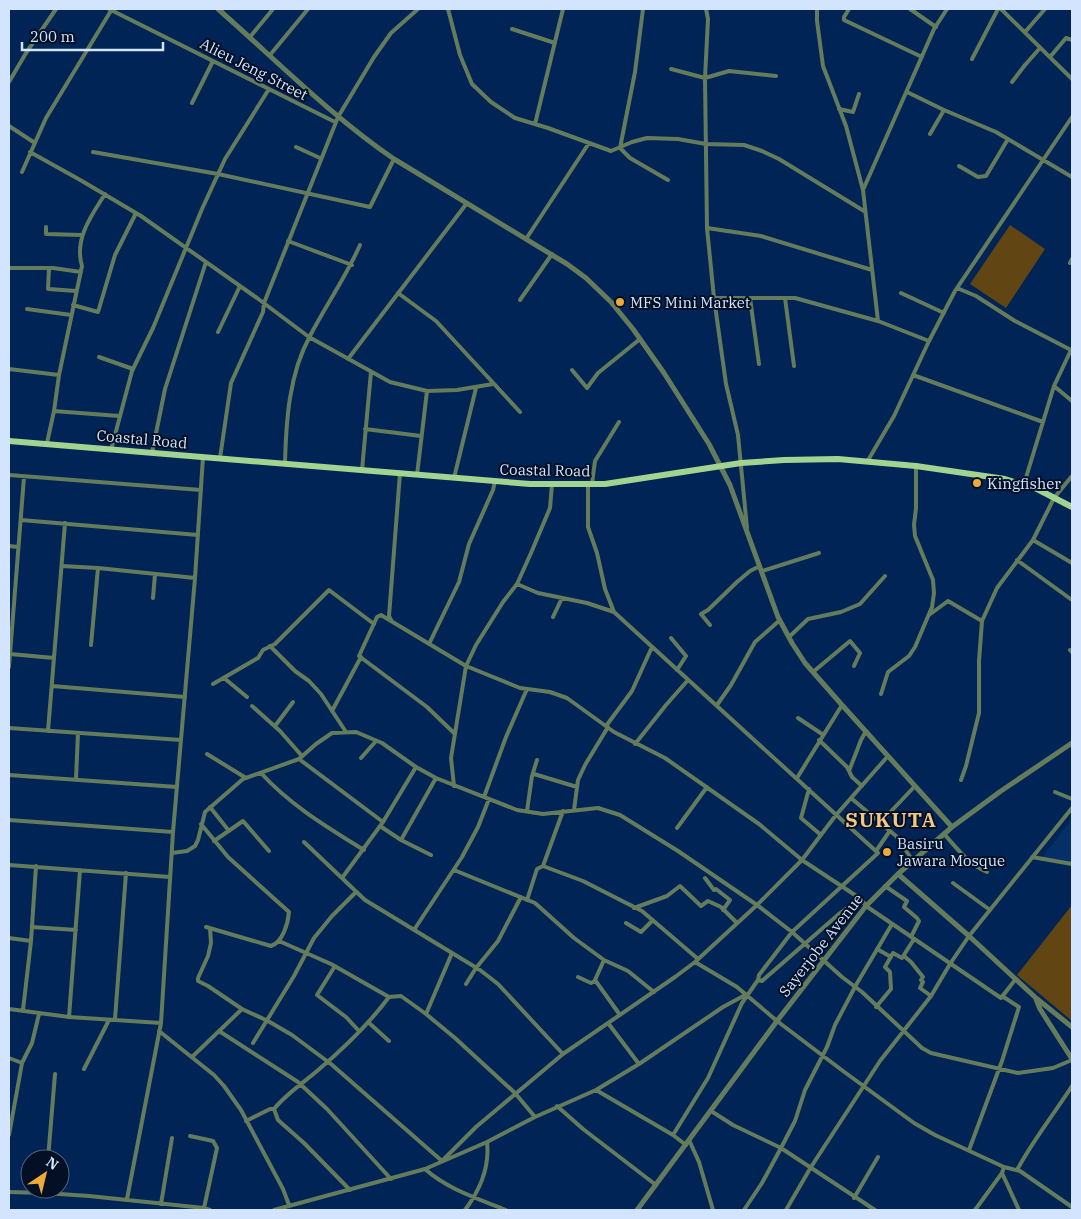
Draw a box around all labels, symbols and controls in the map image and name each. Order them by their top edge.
scale bar [22,20,164,52]
text: 200 m [30,27,75,46]
street label: Alieu Jeng Street [197,34,311,104]
place label: MFS Mini Market [630,293,750,312]
marker: MFS Mini Market [614,296,626,308]
street label: Coastal Road [96,426,188,452]
street label: Coastal Road [499,460,591,480]
place label: Kingfisher [987,474,1061,493]
marker: Kingfisher [971,477,983,489]
district label: SUKUTA [845,806,937,833]
place label: Basiru Jawara Mosque [897,834,1005,870]
marker: Basiru Jawara Mosque [881,846,893,858]
street label: Sayerjobe Avenue [775,890,867,1000]
north arrow [20,1149,70,1199]
text: N [43,1153,62,1174]

